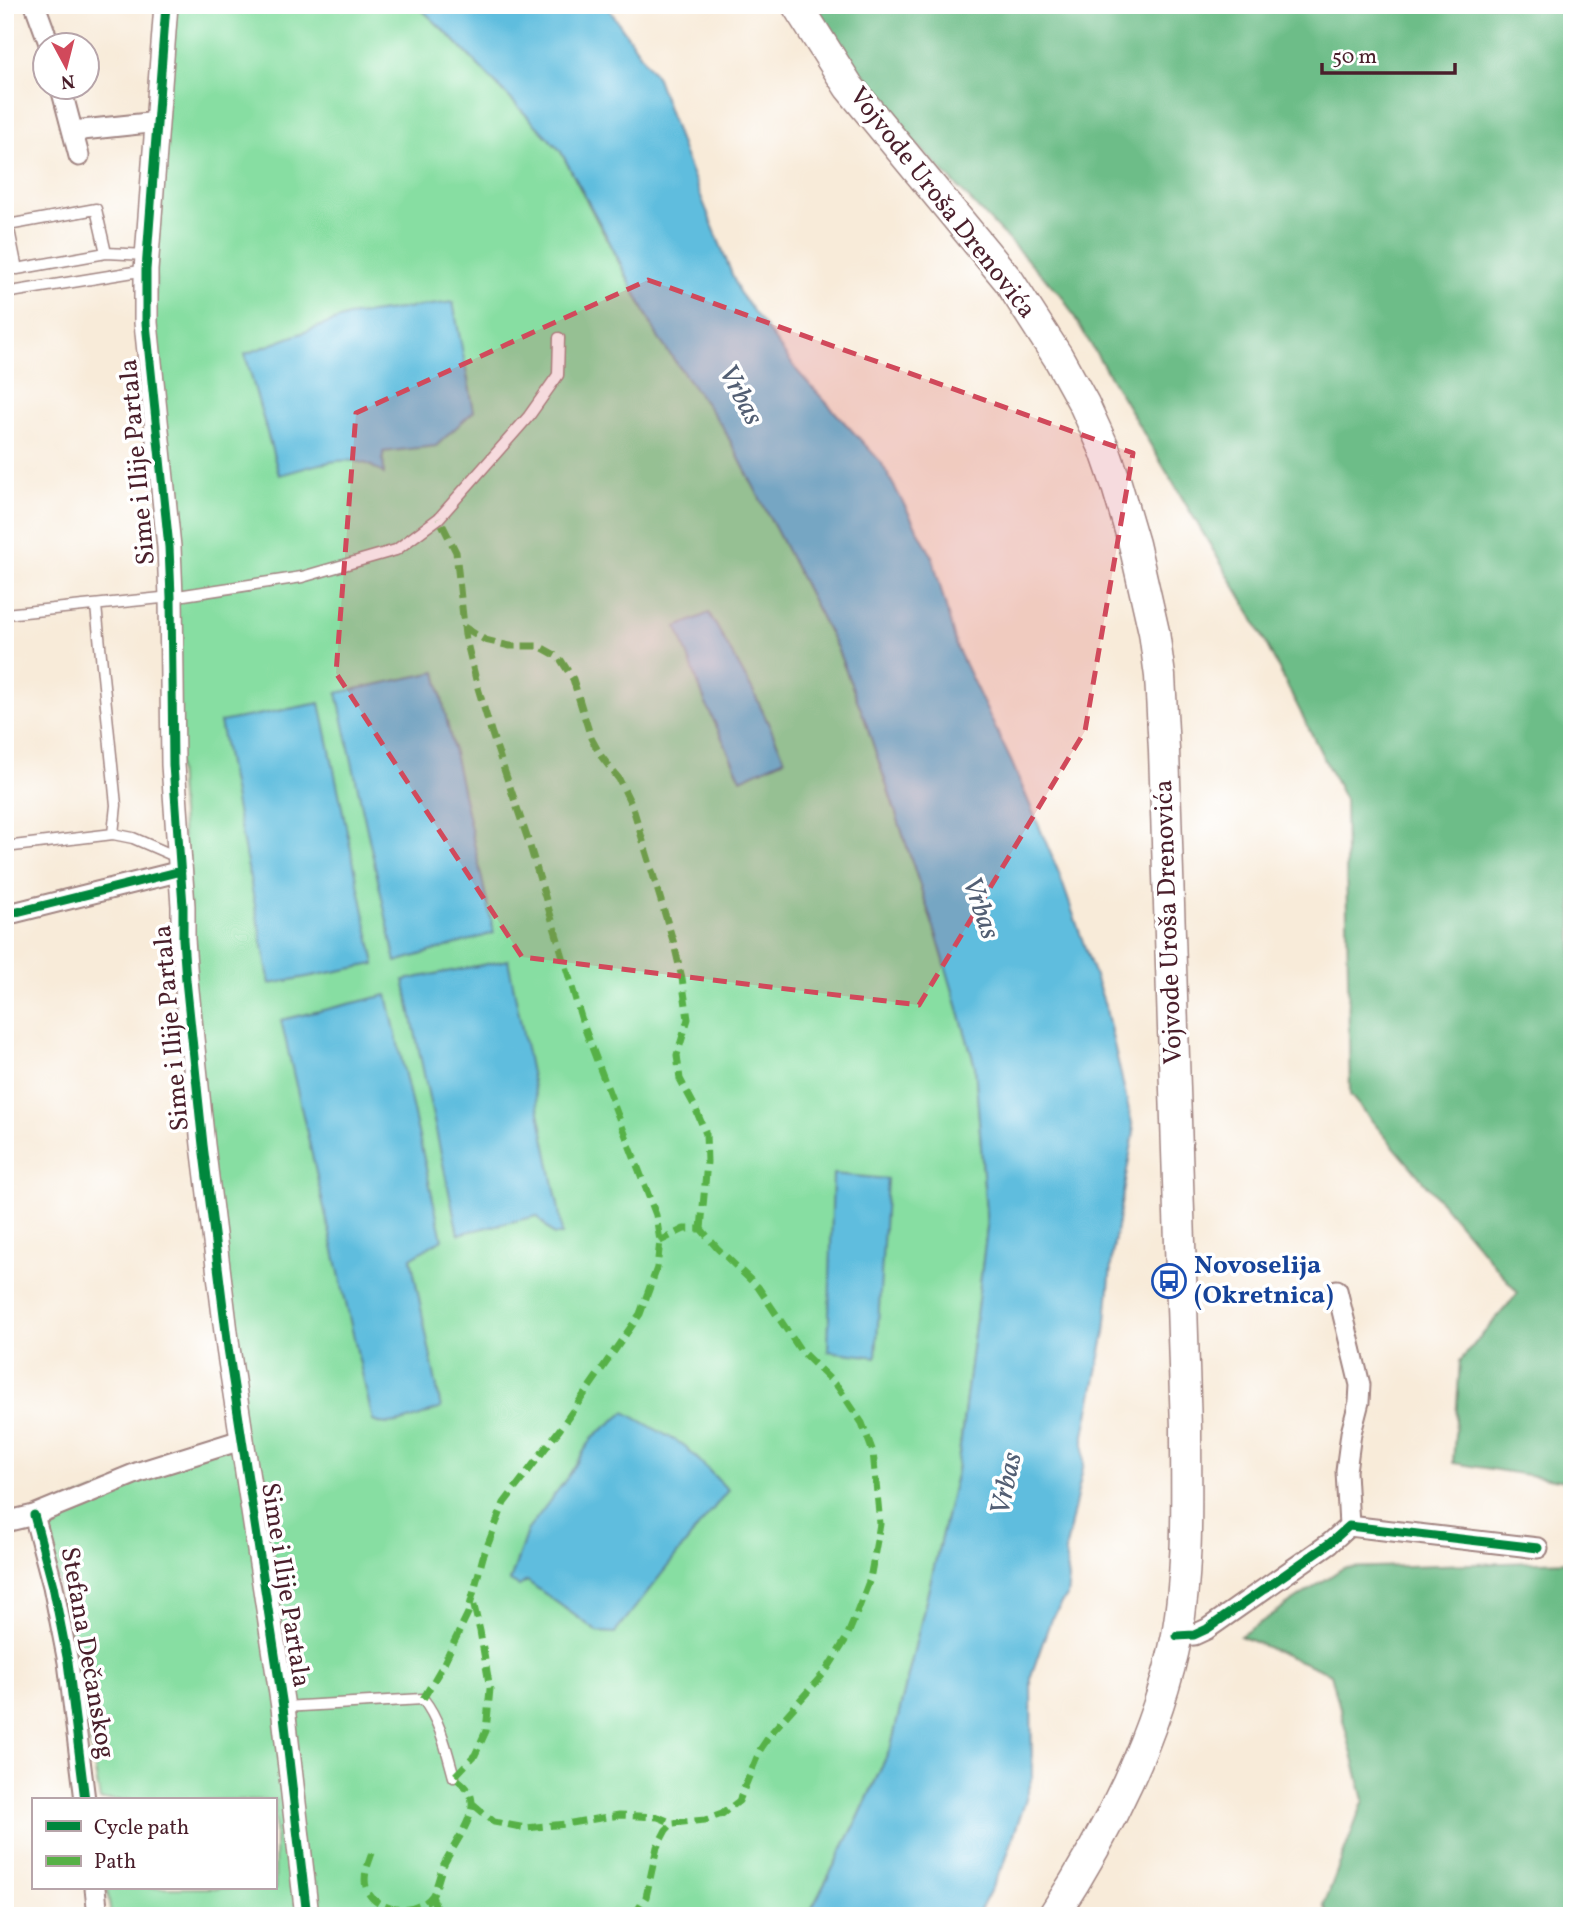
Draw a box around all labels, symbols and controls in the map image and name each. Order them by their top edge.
north arrow [32,32,102,102]
scale bar [1322,32,1454,76]
text: 50 m [1332,43,1377,72]
text: N [59,67,76,95]
street label: Vojvode Uroša Drenovića [840,80,1044,326]
street label: Sime i Ilije Partala [111,357,165,567]
water label: Vrbas [708,358,772,432]
street label: Vojvode Uroša Drenovića [1146,779,1192,1065]
water label: Vrbas [951,871,1009,945]
street label: Sime i Ilije Partala [145,923,199,1133]
place label: Novoselija (Okretnica) [1194,1248,1334,1314]
bus stop icon: Novoselija (Okretnica) [1150,1262,1188,1300]
water label: Vrbas [981,1449,1033,1519]
street label: Sime i Ilije Partala [251,1480,319,1690]
street label: Stefana Dečanskog [51,1544,123,1762]
legend [32,1798,276,1890]
text: Cycle path [94,1814,189,1843]
text: Path [94,1848,136,1877]

